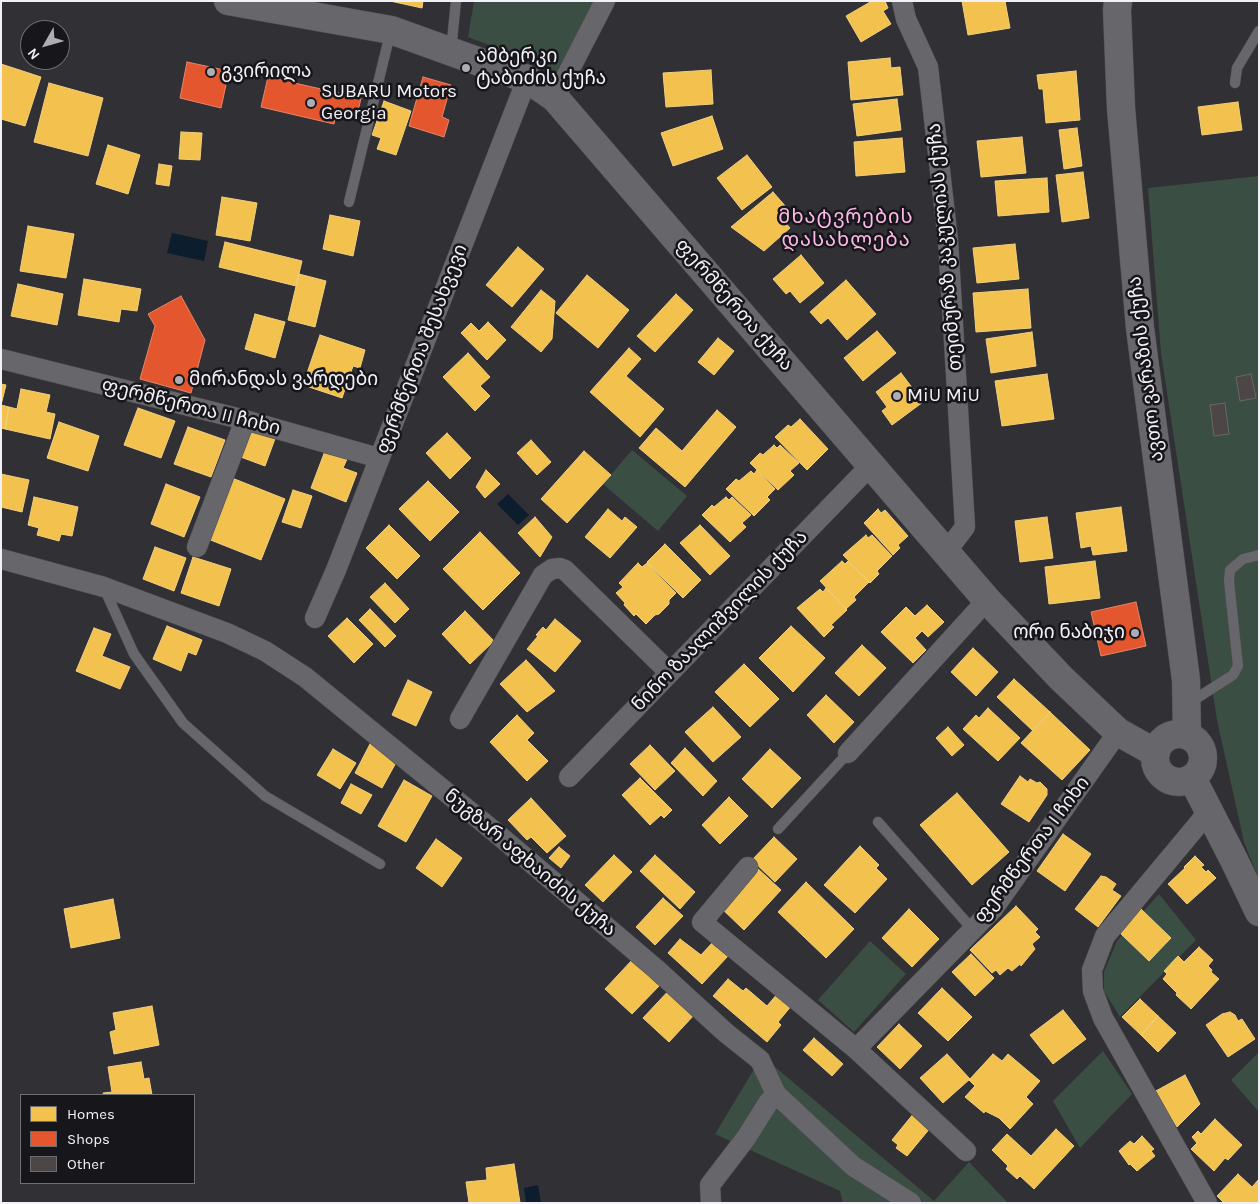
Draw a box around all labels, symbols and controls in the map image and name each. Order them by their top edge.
north arrow [20,20,70,70]
text: N [24,45,43,63]
place label: ამბერკი ტაბიძის ქუჩა [476,46,606,90]
place label: გვირილა [221,61,312,83]
marker: ამბერკი ტაბიძის ქუჩა [460,62,472,74]
marker: გვირილა [205,66,217,78]
place label: SUBARU Motors Georgia [321,81,457,125]
marker: SUBARU Motors Georgia [305,97,317,109]
street label: თეიმურაზ კაკულიას ქუჩა [923,122,967,372]
district label: მხატვრების დასახლება [777,205,915,252]
street label: ფერმწერთა ქუჩა [670,234,798,376]
street label: ფერმწერთა შესახვევი [371,241,473,457]
street label: ავთო ვარაზის ქუჩა [1123,275,1169,463]
place label: მირანდას ვარდები [189,369,378,391]
street label: ფერმწერთა II ჩიხი [99,374,283,440]
marker: მირანდას ვარდები [173,374,185,386]
place label: MiU MiU [907,385,980,407]
marker: MiU MiU [891,390,903,402]
street label: ნინო ზაალიშვილის ქუჩა [627,526,813,716]
place label: ორი ნაბიჯი [1013,622,1125,644]
marker: ორი ნაბიჯი [1129,627,1141,639]
street label: ფერმწერთა I ჩიხი [969,772,1095,928]
street label: ნუგზარ აფხაიძის ქუჩა [439,784,621,942]
legend [20,1094,195,1184]
text: Homes [67,1105,115,1123]
text: Shops [67,1130,110,1148]
text: Other [67,1155,105,1173]

